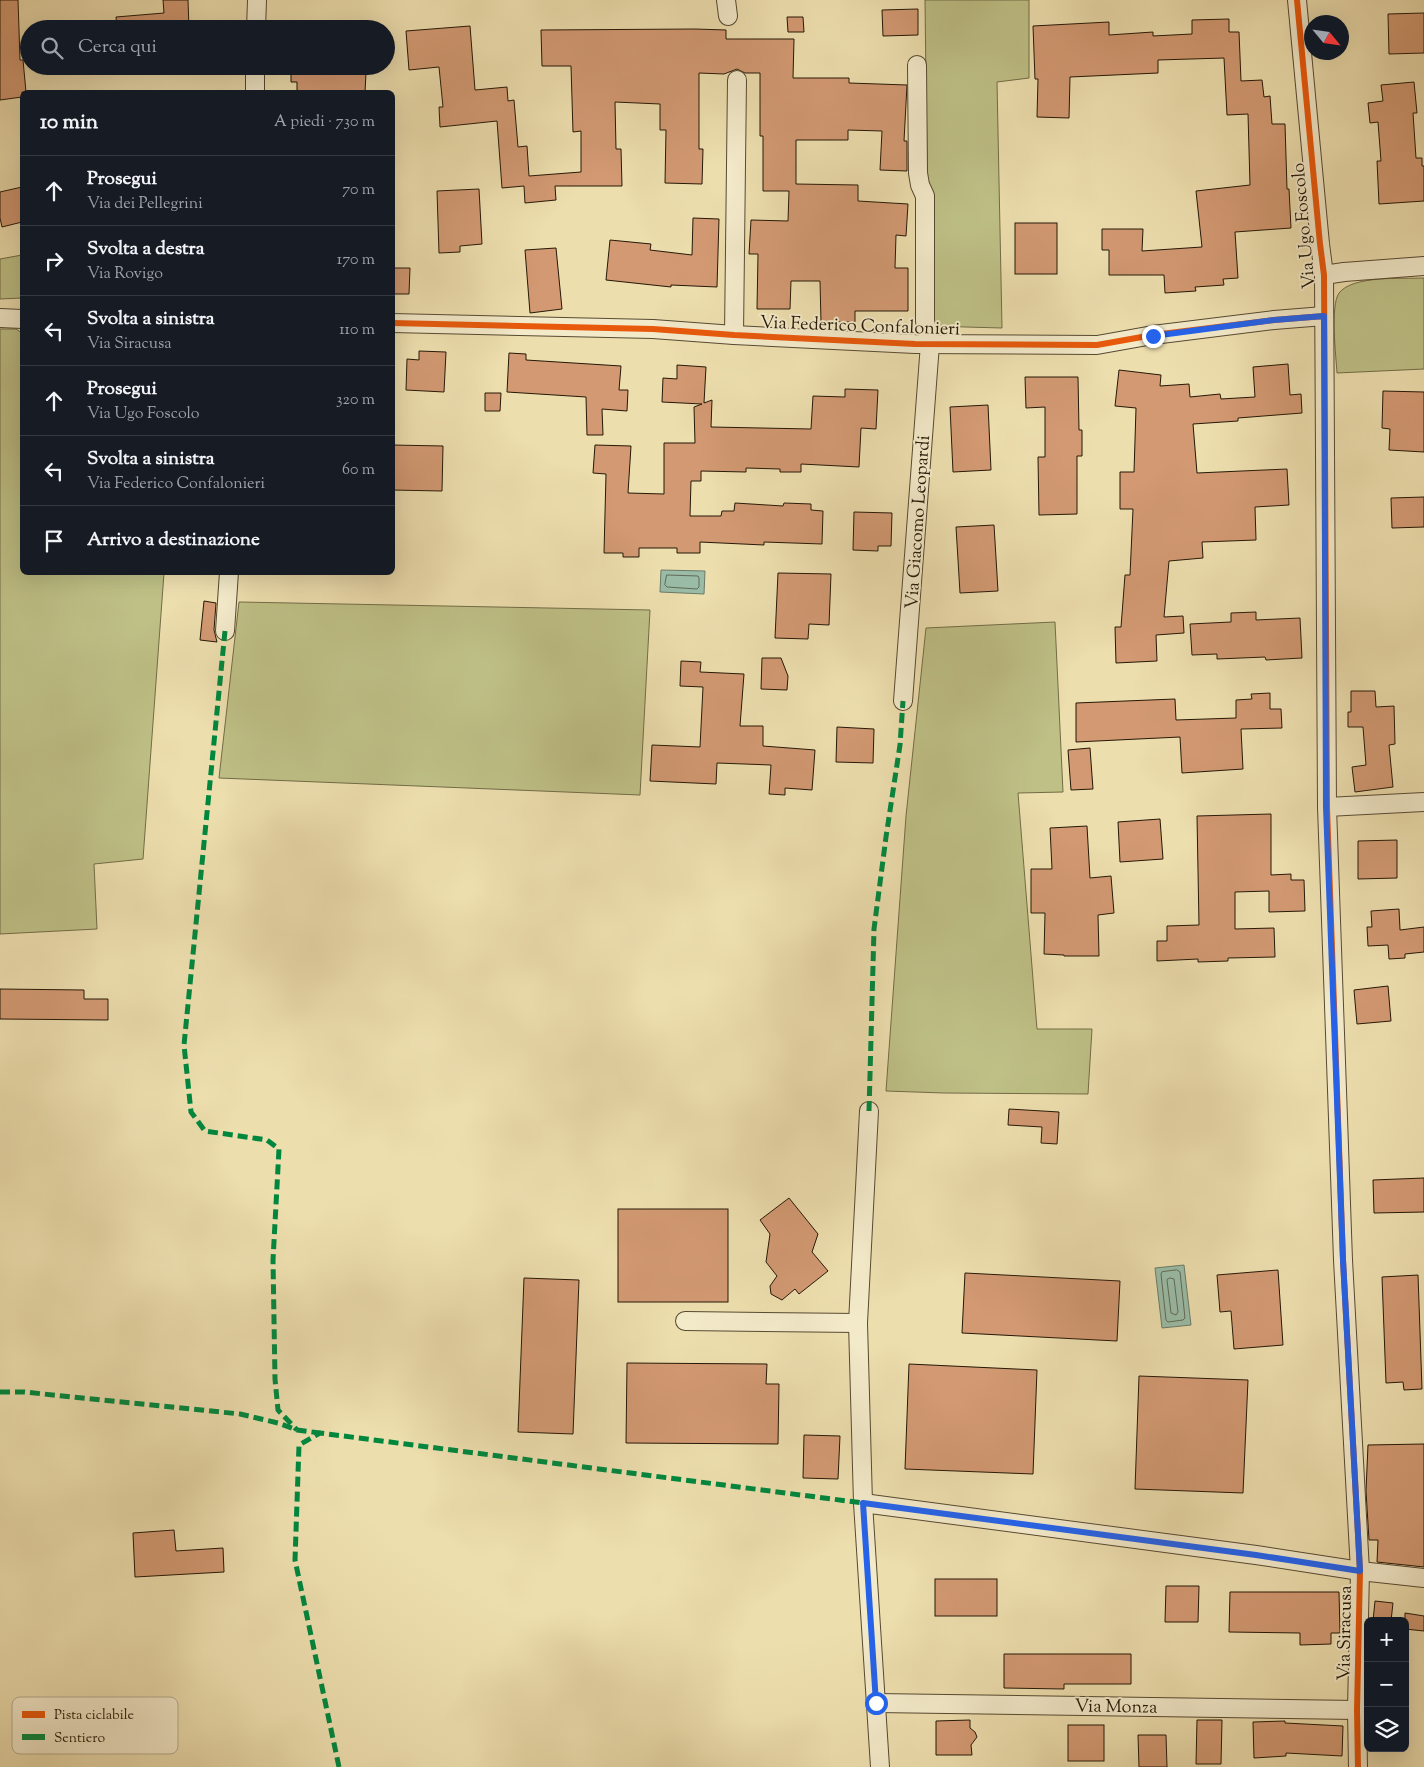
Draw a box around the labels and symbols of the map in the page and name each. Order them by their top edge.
north arrow [1304,15,1349,60]
street label: Via Ugo Foscolo [1287,161,1323,290]
street label: Via Federico Confalonieri [759,311,961,343]
route end [1142,325,1165,348]
street label: Via Giacomo Leopardi [900,434,938,610]
street label: Via Siracusa [1332,1585,1360,1681]
route start [865,1692,888,1715]
street label: Via Monza [1074,1694,1157,1722]
legend [12,1697,178,1754]
text: Pista ciclabile [54,1706,134,1726]
text: Sentiero [54,1729,105,1749]

